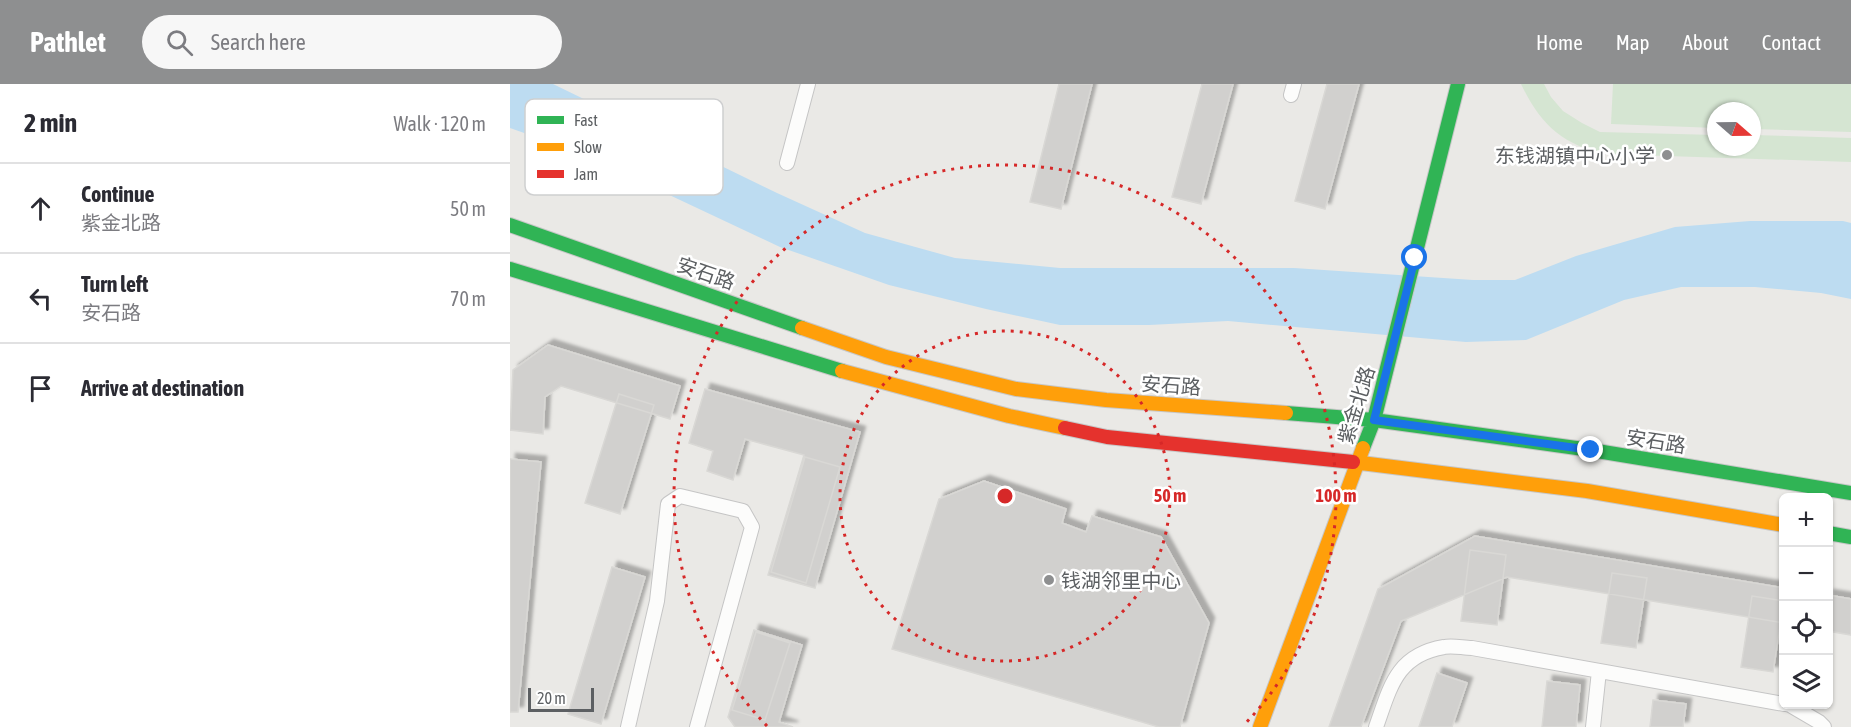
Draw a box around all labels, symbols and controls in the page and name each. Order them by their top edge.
search box [142,15,562,69]
text: Pathlet [30,26,106,58]
icon: search [163,26,196,59]
text: Search here [211,29,306,55]
text: Home [1536,30,1583,54]
text: Map [1616,30,1650,54]
text: About [1683,30,1729,54]
text: Contact [1762,30,1821,54]
legend [525,99,723,195]
north arrow [1707,102,1761,156]
text: 2 min [24,108,77,138]
text: Fast [574,111,598,129]
text: Walk · 120 m [394,112,486,135]
text: Slow [574,138,602,156]
place label: 东钱湖镇中心小学 [1495,144,1655,167]
marker: 东钱湖镇中心小学 [1660,148,1674,162]
text: Jam [574,165,598,183]
text: Continue [81,181,155,207]
icon: ahead [24,192,57,225]
text: 50 m [450,197,486,220]
text: 紫金北路 [81,211,161,234]
route start [1401,244,1427,270]
street label: 安石路 [674,252,738,294]
text: Turn left [81,271,148,297]
icon: left [24,282,57,315]
text: 70 m [450,287,486,310]
text: 安石路 [81,301,141,324]
street label: 紫金北路 [1333,363,1379,447]
street label: 安石路 [1140,371,1202,399]
icon: arrive [24,372,57,405]
text: Arrive at destination [81,375,244,401]
street label: 安石路 [1625,425,1687,457]
route end [1577,436,1603,462]
text: 50 m [1154,485,1186,506]
text: 100 m [1316,485,1356,506]
centre of rings [995,486,1015,506]
map controls [1779,493,1833,709]
button: + [1779,493,1833,547]
button: − [1779,547,1833,601]
place label: 钱湖邻里中心 [1061,569,1181,592]
marker: 钱湖邻里中心 [1042,573,1056,587]
button: locate [1779,601,1833,655]
button: layers [1779,655,1833,709]
scale bar [528,685,594,712]
text: 20 m [537,689,566,707]

